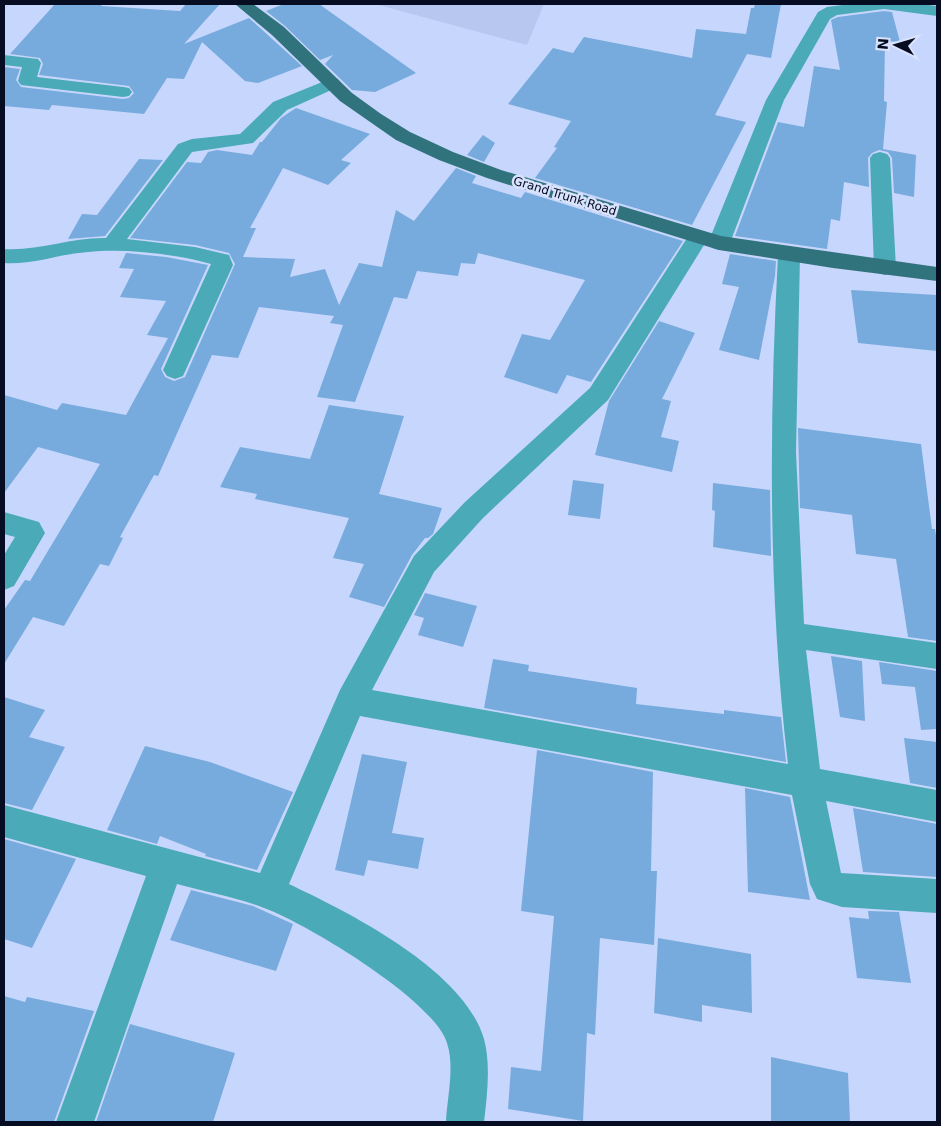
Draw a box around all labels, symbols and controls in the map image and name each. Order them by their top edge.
north arrow [871,20,921,70]
text: N [875,37,892,50]
street label: Grand Trunk Road [512,174,618,218]

